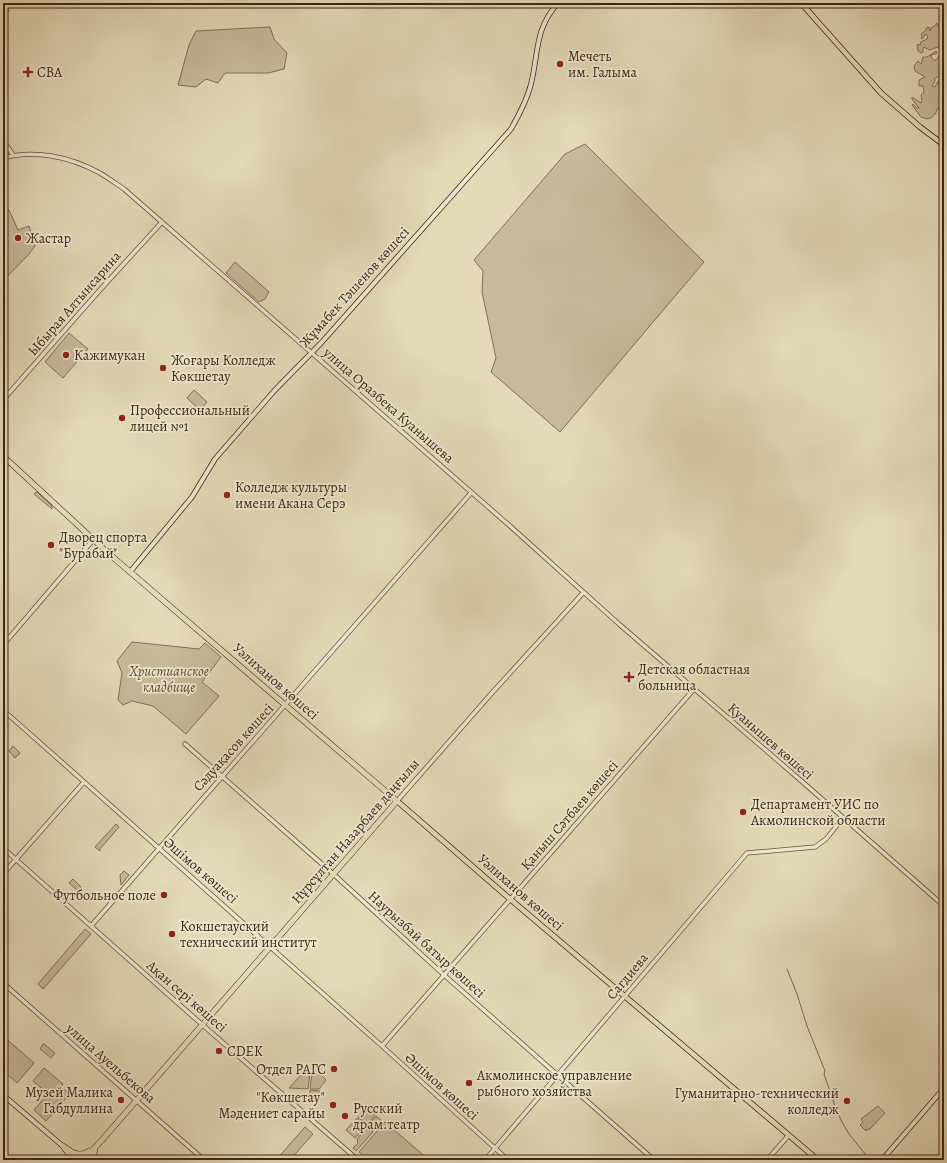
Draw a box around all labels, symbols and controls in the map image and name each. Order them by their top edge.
place label: Мечеть им. Галыма [568,47,638,82]
marker: Мечеть им. Галыма [555,59,565,69]
place label: СВА [37,63,63,82]
marker: СВА [22,66,34,78]
street label: Жұмабек Тәшенов көшесі [295,223,414,352]
place label: Жастар [26,229,71,248]
marker: Жастар [13,233,23,243]
street label: Ыбырая Алтынсарина [24,246,126,360]
street label: улица Оразбека Куанышева [318,343,459,468]
place label: Кажимукан [74,346,145,365]
marker: Кажимукан [61,350,71,360]
place label: Жоғары Колледж Көкшетау [171,351,276,386]
marker: Жоғары Колледж Көкшетау [158,363,168,373]
place label: Профессиональный лицей №1 [130,401,250,436]
marker: Профессиональный лицей №1 [117,413,127,423]
place label: Колледж культуры имени Акана Серэ [235,478,347,513]
marker: Колледж культуры имени Акана Серэ [222,490,232,500]
place label: Дворец спорта "Бурабай" [59,528,148,563]
marker: Дворец спорта "Бурабай" [46,540,56,550]
street label: Уәлиханов көшесі [229,639,323,724]
place label: Детская областная больница [638,660,750,695]
park label: Христианское кладбище [128,662,209,697]
marker: Детская областная больница [623,671,635,683]
street label: Сәдуақасов көшесі [189,699,278,795]
street label: Қуанышев көшесі [724,699,818,784]
street label: Нұрсұлтан Назарбаев даңғылы [287,755,424,908]
street label: Қаныш Сәтбаев көшесі [516,756,622,874]
place label: Департамент УИС по Акмолинской области [750,795,885,830]
marker: Департамент УИС по Акмолинской области [738,807,748,817]
street label: Әшімов көшесі [159,833,242,908]
street label: Уәлиханов көшесі [474,850,568,935]
place label: Футбольное поле [53,886,156,905]
street label: Наурызбай батыр көшесі [364,887,489,1002]
marker: Футбольное поле [159,890,169,900]
place label: Кокшетауский технический институт [180,917,317,952]
marker: Кокшетауский технический институт [167,929,177,939]
street label: Сагдиева [602,948,653,1004]
street label: Ақан сері көшесі [142,956,231,1037]
street label: улица Ауельбекова [61,1019,160,1108]
place label: CDEK [227,1042,263,1061]
marker: CDEK [214,1046,224,1056]
street label: Әшімов көшесі [401,1048,482,1124]
place label: Отдел РАГС [256,1060,326,1079]
marker: Отдел РАГС [329,1064,339,1074]
place label: Акмолинское управление рыбного хозяйства [476,1066,632,1101]
marker: Акмолинское управление рыбного хозяйства [464,1078,474,1088]
place label: Музей Малика Габдуллина [25,1083,114,1118]
place label: Гуманитарно-технический колледж [675,1084,839,1119]
place label: "Көкшетау" Мәдениет сарайы [218,1088,325,1123]
marker: Музей Малика Габдуллина [116,1095,126,1105]
marker: Гуманитарно-технический колледж [842,1096,852,1106]
place label: Русский драм.театр [352,1099,420,1134]
marker: "Көкшетау" Мәдениет сарайы [328,1100,338,1110]
marker: Русский драм.театр [340,1111,350,1121]

